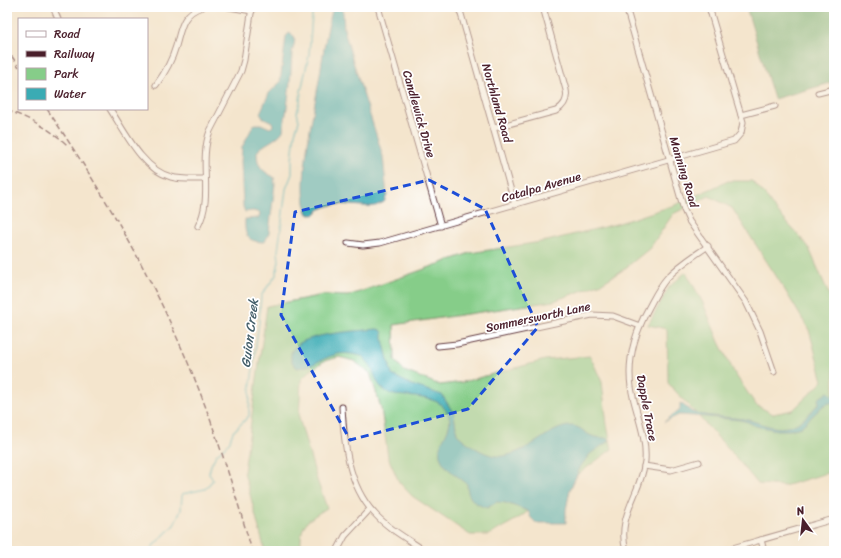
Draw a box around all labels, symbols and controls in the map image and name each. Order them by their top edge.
legend [18,18,148,110]
text: Road [54,23,81,45]
text: Railway [54,43,95,65]
street label: Northland Road [475,61,519,147]
text: Park [54,63,79,85]
street label: Candlewick Drive [396,68,442,160]
text: Water [54,83,87,105]
street label: Manning Road [663,134,705,211]
street label: Catalpa Avenue [499,165,584,209]
street label: Sommersworth Lane [484,295,592,339]
water label: Guion Creek [234,296,265,369]
street label: Dapple Trace [630,373,664,443]
north arrow [783,500,823,540]
text: N [793,501,807,521]

